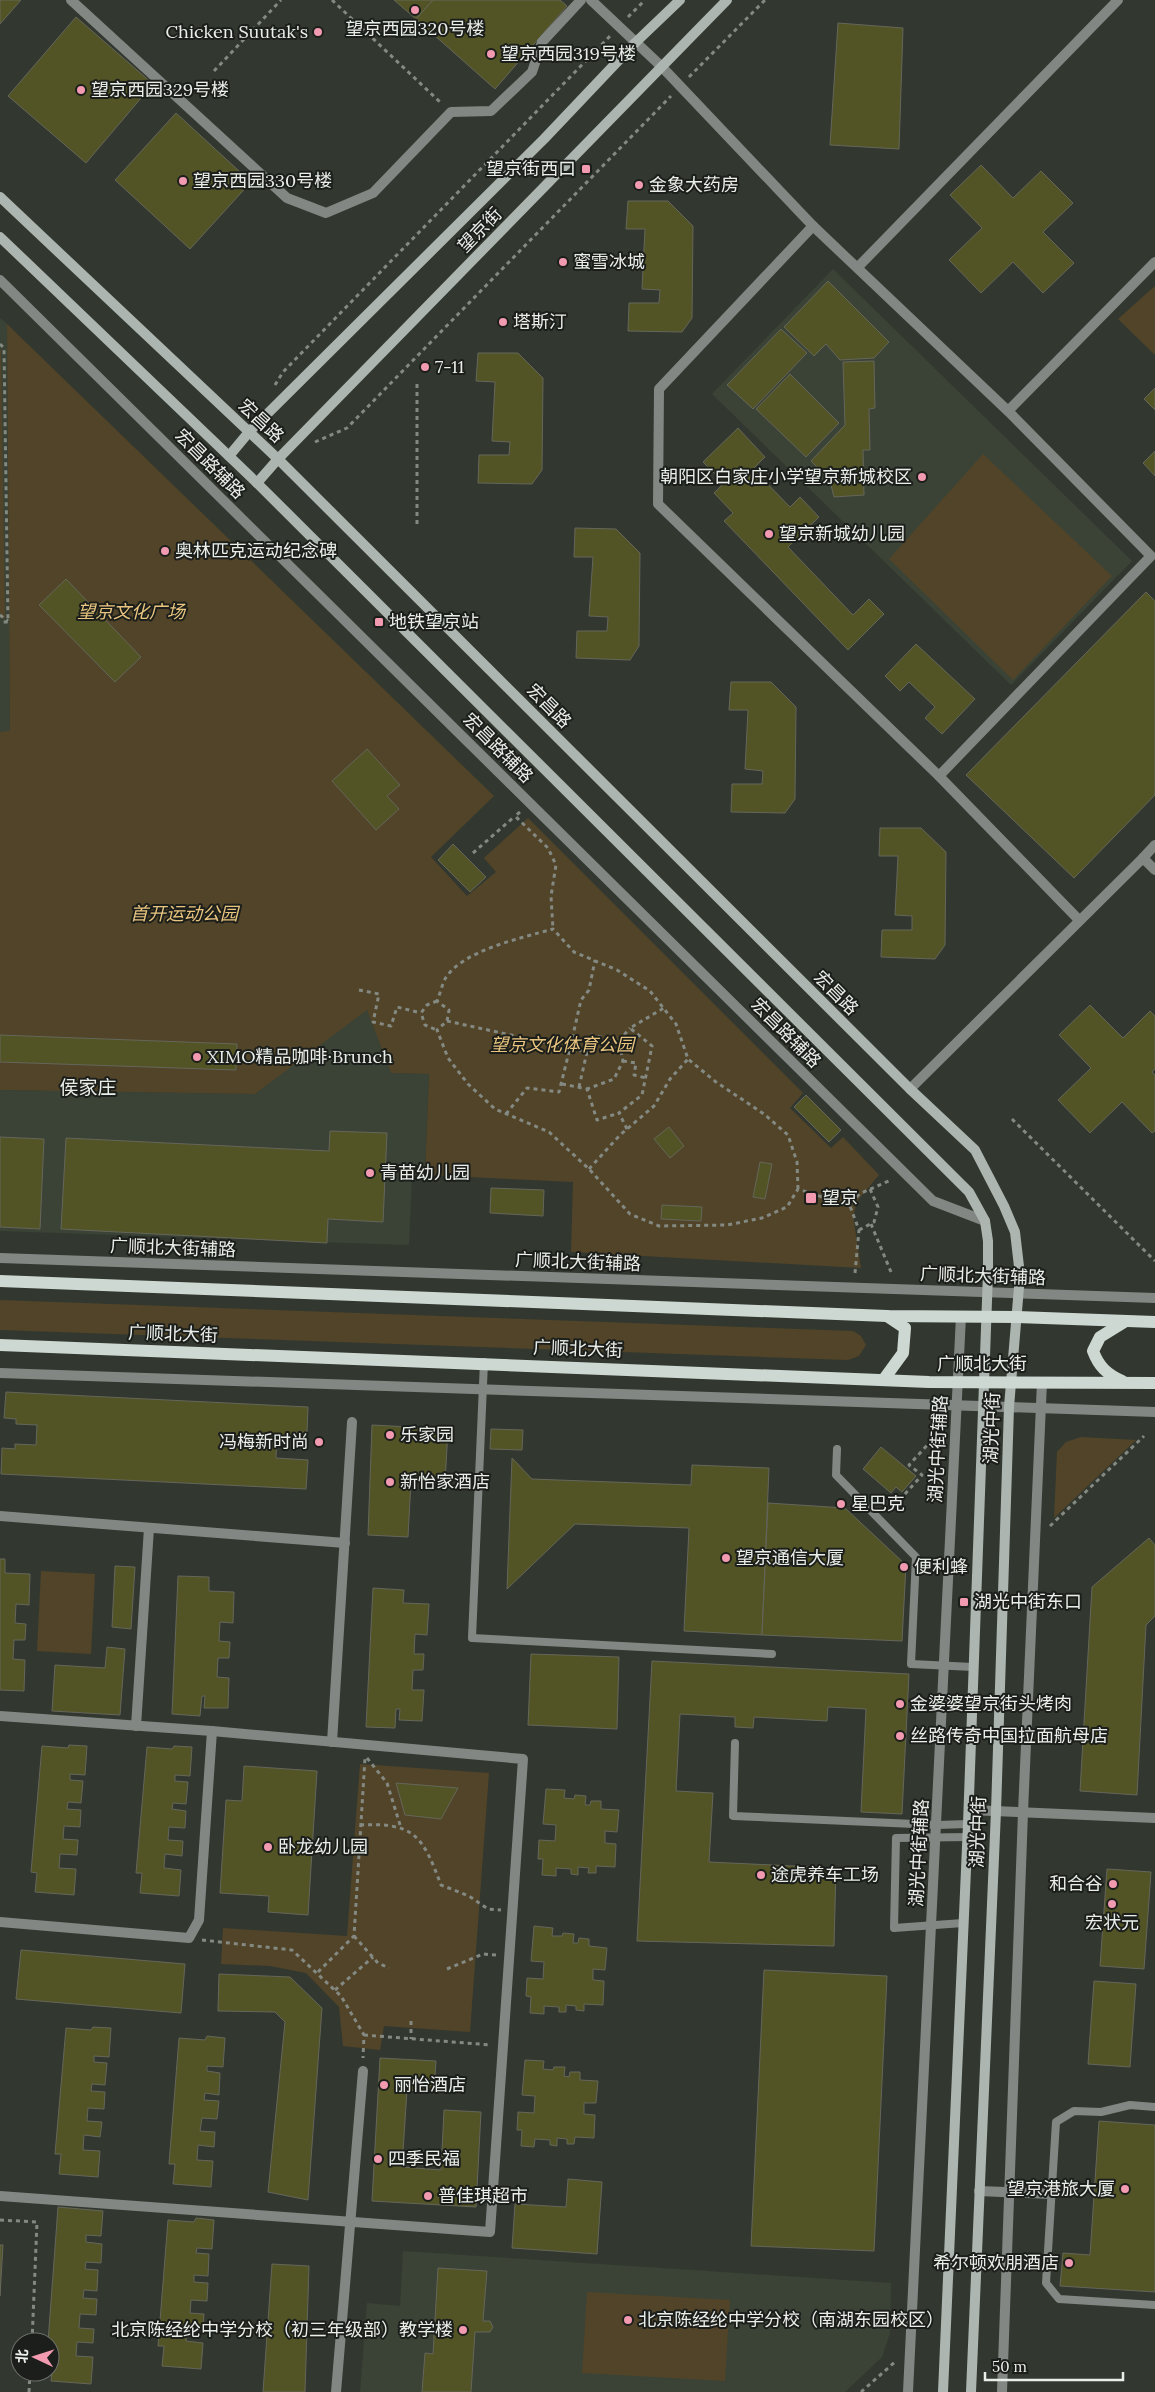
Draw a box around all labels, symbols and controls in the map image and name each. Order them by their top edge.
marker: 望京西园320号楼 [409,4,421,16]
place label: 望京西园320号楼 [346,17,484,40]
place label: Chicken Suutak's [166,20,308,43]
marker: Chicken Suutak's [312,26,324,38]
place label: 望京西园319号楼 [501,42,636,65]
marker: 望京西园319号楼 [485,48,497,60]
place label: 望京西园329号楼 [91,78,229,101]
marker: 望京西园329号楼 [75,84,87,96]
place label: 望京街西口 [486,157,576,180]
marker: 望京街西口 [580,163,592,175]
place label: 望京西园330号楼 [193,169,332,192]
place label: 金象大药房 [649,173,739,196]
marker: 望京西园330号楼 [177,175,189,187]
marker: 金象大药房 [633,179,645,191]
street label: 望京街 [453,202,507,257]
place label: 蜜雪冰城 [573,250,645,273]
marker: 蜜雪冰城 [557,256,569,268]
place label: 塔斯汀 [513,310,567,333]
marker: 塔斯汀 [497,316,509,328]
place label: 7-11 [435,355,464,378]
marker: 7-11 [419,361,431,373]
street label: 宏昌路 [234,394,289,447]
street label: 宏昌路辅路 [170,424,250,504]
place label: 朝阳区白家庄小学望京新城校区 [660,465,912,488]
marker: 朝阳区白家庄小学望京新城校区 [916,471,928,483]
place label: 望京新城幼儿园 [779,522,905,545]
marker: 望京新城幼儿园 [763,528,775,540]
place label: 奥林匹克运动纪念碑 [175,539,337,562]
marker: 奥林匹克运动纪念碑 [159,545,171,557]
park label: 望京文化广场 [77,600,187,623]
place label: 地铁望京站 [389,610,479,633]
marker: 地铁望京站 [373,616,385,628]
street label: 宏昌路 [522,678,577,733]
street label: 宏昌路辅路 [458,708,538,788]
park label: 首开运动公园 [130,902,241,925]
street label: 宏昌路 [809,965,864,1020]
street label: 宏昌路辅路 [746,993,826,1073]
park label: 望京文化体育公园 [490,1033,637,1056]
place label: XIMO精品咖啡·Brunch [207,1045,393,1068]
marker: XIMO精品咖啡·Brunch [191,1051,203,1063]
district label: 侯家庄 [59,1075,117,1099]
place label: 青苗幼儿园 [380,1161,470,1184]
marker: 青苗幼儿园 [364,1167,376,1179]
place label: 望京 [822,1186,858,1209]
marker: 望京 [804,1191,818,1205]
street label: 广顺北大街辅路 [110,1234,236,1261]
street label: 广顺北大街辅路 [515,1248,641,1275]
street label: 广顺北大街辅路 [920,1262,1046,1289]
street label: 广顺北大街 [128,1320,218,1347]
street label: 广顺北大街 [533,1335,623,1362]
street label: 广顺北大街 [937,1352,1027,1375]
street label: 湖光中街 [979,1392,1004,1464]
street label: 湖光中街辅路 [923,1394,952,1504]
place label: 乐家园 [400,1423,454,1446]
marker: 乐家园 [384,1429,396,1441]
place label: 冯梅新时尚 [219,1430,309,1453]
marker: 冯梅新时尚 [313,1436,325,1448]
place label: 新怡家酒店 [400,1470,490,1493]
marker: 新怡家酒店 [384,1476,396,1488]
place label: 星巴克 [851,1492,905,1515]
marker: 星巴克 [835,1498,847,1510]
place label: 望京通信大厦 [736,1546,844,1569]
marker: 望京通信大厦 [720,1552,732,1564]
place label: 便利蜂 [914,1555,968,1578]
marker: 便利蜂 [898,1561,910,1573]
place label: 湖光中街东口 [974,1590,1082,1613]
marker: 湖光中街东口 [958,1596,970,1608]
place label: 金婆婆望京街头烤肉 [910,1692,1072,1715]
marker: 金婆婆望京街头烤肉 [894,1698,906,1710]
place label: 丝路传奇中国拉面航母店 [910,1724,1108,1747]
marker: 丝路传奇中国拉面航母店 [894,1730,906,1742]
street label: 湖光中街 [965,1796,990,1868]
street label: 湖光中街辅路 [904,1798,933,1908]
place label: 卧龙幼儿园 [278,1835,368,1858]
marker: 卧龙幼儿园 [262,1841,274,1853]
place label: 途虎养车工场 [771,1863,879,1886]
marker: 途虎养车工场 [755,1869,767,1881]
place label: 和合谷 [1049,1872,1103,1895]
marker: 和合谷 [1107,1878,1119,1890]
marker: 宏状元 [1106,1898,1118,1910]
place label: 宏状元 [1085,1911,1139,1934]
place label: 丽怡酒店 [394,2073,466,2096]
marker: 丽怡酒店 [378,2079,390,2091]
place label: 四季民福 [388,2147,460,2170]
marker: 四季民福 [372,2153,384,2165]
place label: 望京港旅大厦 [1007,2177,1115,2200]
marker: 望京港旅大厦 [1119,2183,1131,2195]
place label: 普佳琪超市 [438,2184,528,2207]
marker: 普佳琪超市 [422,2190,434,2202]
place label: 希尔顿欢朋酒店 [933,2251,1059,2274]
marker: 希尔顿欢朋酒店 [1063,2257,1075,2269]
place label: 北京陈经纶中学分校（南湖东园校区） [638,2308,944,2331]
marker: 北京陈经纶中学分校（南湖东园校区） [622,2314,634,2326]
place label: 北京陈经纶中学分校（初三年级部）教学楼 [111,2318,453,2341]
marker: 北京陈经纶中学分校（初三年级部）教学楼 [457,2324,469,2336]
north arrow [10,2332,60,2382]
text: 北 [13,2348,31,2364]
scale bar [985,2350,1122,2382]
text: 50 m [992,2357,1027,2376]

